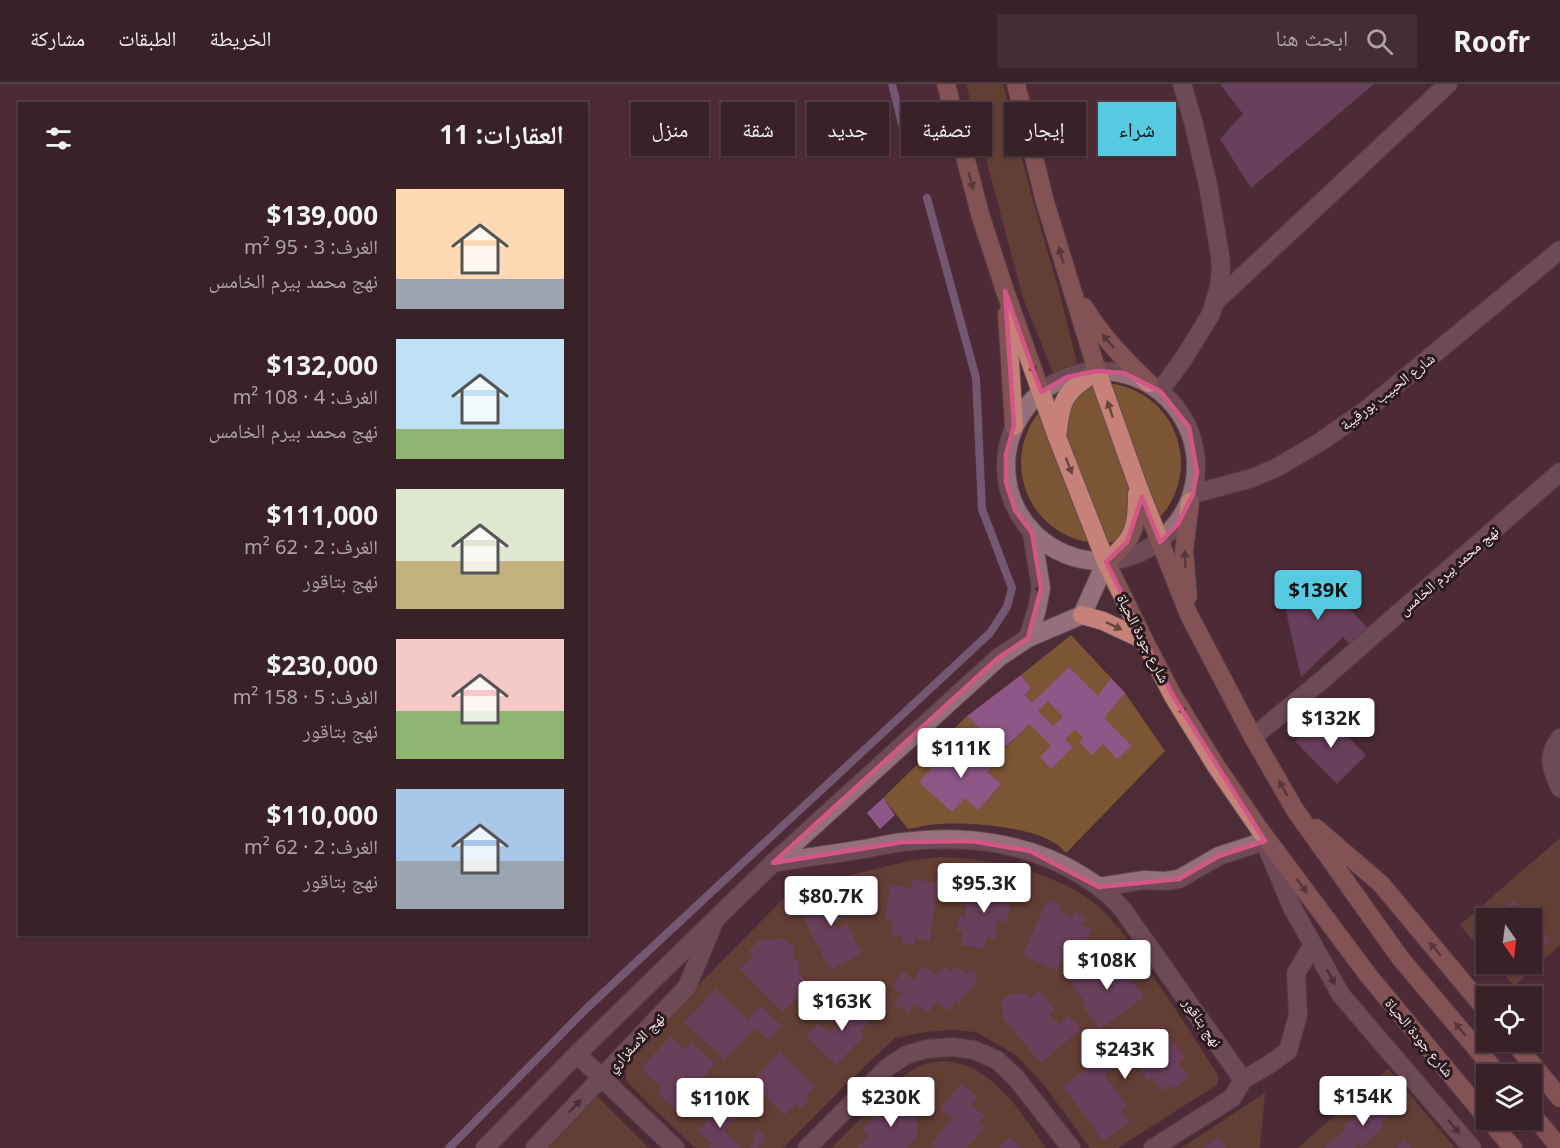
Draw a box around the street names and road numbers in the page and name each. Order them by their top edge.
street label: شارع الحبيب بورقيبة [1336,348,1439,435]
street label: نهج محمد بيرم الخامس [1393,521,1503,620]
street label: شارع جودة الحياة [1112,590,1175,686]
street label: نهج بتاقور [1177,992,1227,1051]
street label: شارع جودة الحياة [1380,993,1459,1081]
street label: نهج الاسفزاري [602,1008,670,1078]

